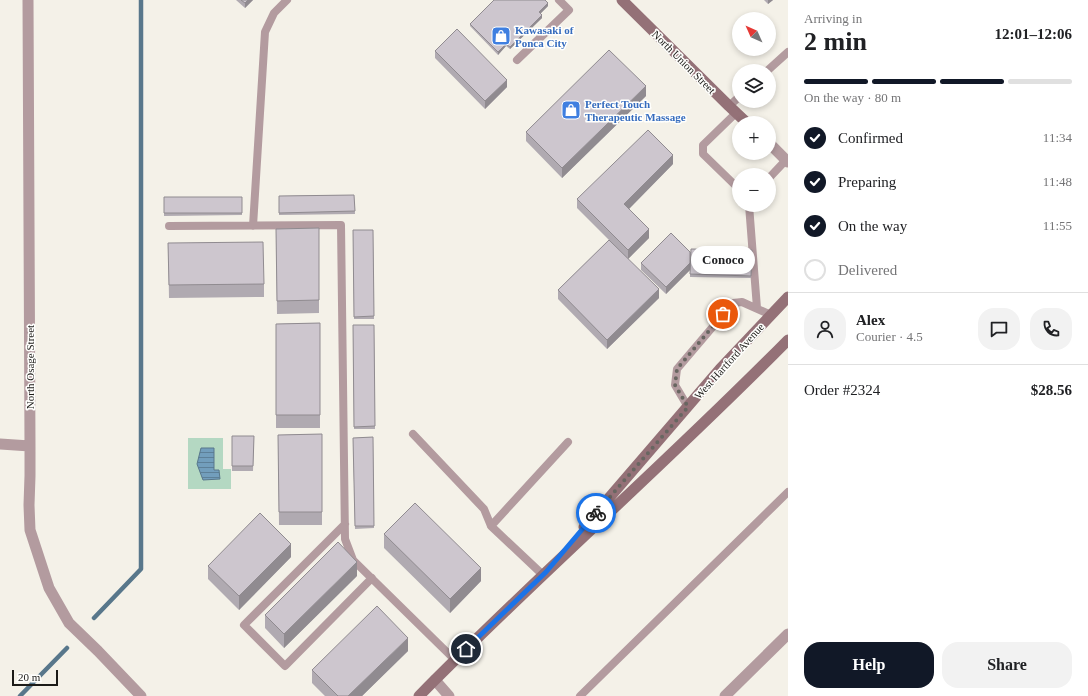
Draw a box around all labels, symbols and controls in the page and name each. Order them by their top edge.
text: Arriving in [804,11,862,26]
north arrow [732,12,776,56]
map controls [732,12,776,212]
place label: Kawasaki of Ponca City [515,24,574,49]
shop icon: Kawasaki of Ponca City [490,25,512,47]
text: 12:01–12:06 [995,26,1072,42]
text: 2 min [804,27,867,56]
street label: North Union Street [650,28,718,96]
button: layers [732,64,776,108]
text: On the way · 80 m [804,90,901,105]
place label: Perfect Touch Therapeutic Massage [585,98,686,123]
shop icon: Perfect Touch Therapeutic Massage [560,99,582,121]
button: + [732,116,776,160]
icon: check [804,127,826,149]
text: Confirmed [838,130,903,146]
text: 11:34 [1043,130,1072,145]
button: − [732,168,776,212]
icon: check [804,171,826,193]
text: Preparing [838,174,896,190]
text: 11:48 [1043,174,1072,189]
icon: check [804,215,826,237]
text: On the way [838,218,907,234]
text: 11:55 [1043,218,1072,233]
callout: Conoco [691,246,755,274]
text: Conoco [702,252,744,267]
text: Delivered [838,262,897,278]
pin [706,297,740,331]
icon: bag [712,303,734,325]
button: person [804,308,846,350]
button: chat [978,308,1020,350]
button: phone [1030,308,1072,350]
text: Alex [856,312,885,328]
street label: West Hartford Avenue [692,321,766,401]
street label: North Osage Street [24,325,36,409]
text: Courier · 4.5 [856,329,923,344]
text: Order #2324 [804,382,880,398]
text: $28.56 [1031,382,1072,398]
courier [576,493,616,533]
icon: bike [585,502,607,524]
pin [449,632,483,666]
icon: home [455,638,477,660]
button: Help [804,642,934,688]
button: Share [942,642,1072,688]
scale bar [12,668,58,687]
text: 20 m [18,671,40,683]

